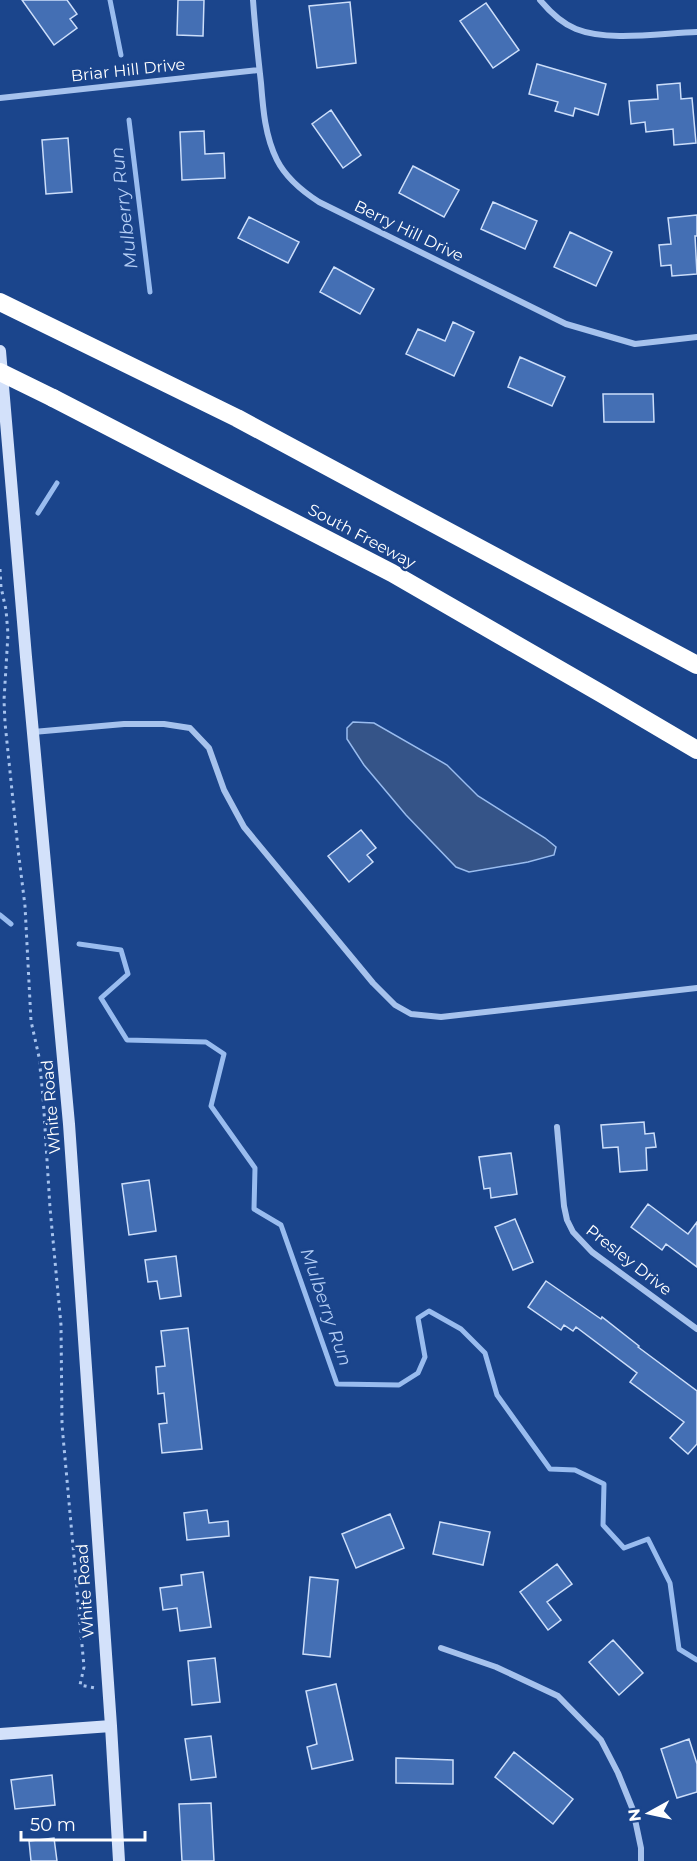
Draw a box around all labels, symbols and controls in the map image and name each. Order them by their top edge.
street label: Briar Hill Drive [70,55,186,85]
water label: Mulberry Run [106,146,142,270]
street label: Berry Hill Drive [351,196,467,266]
street label: South Freeway [305,500,419,572]
street label: White Road [37,1059,65,1155]
street label: Presley Drive [582,1221,676,1299]
water label: Mulberry Run [296,1245,356,1369]
street label: White Road [72,1543,98,1639]
north arrow [619,1783,679,1843]
scale bar [21,1804,146,1842]
text: N [624,1807,645,1823]
text: 50 m [30,1814,76,1836]

